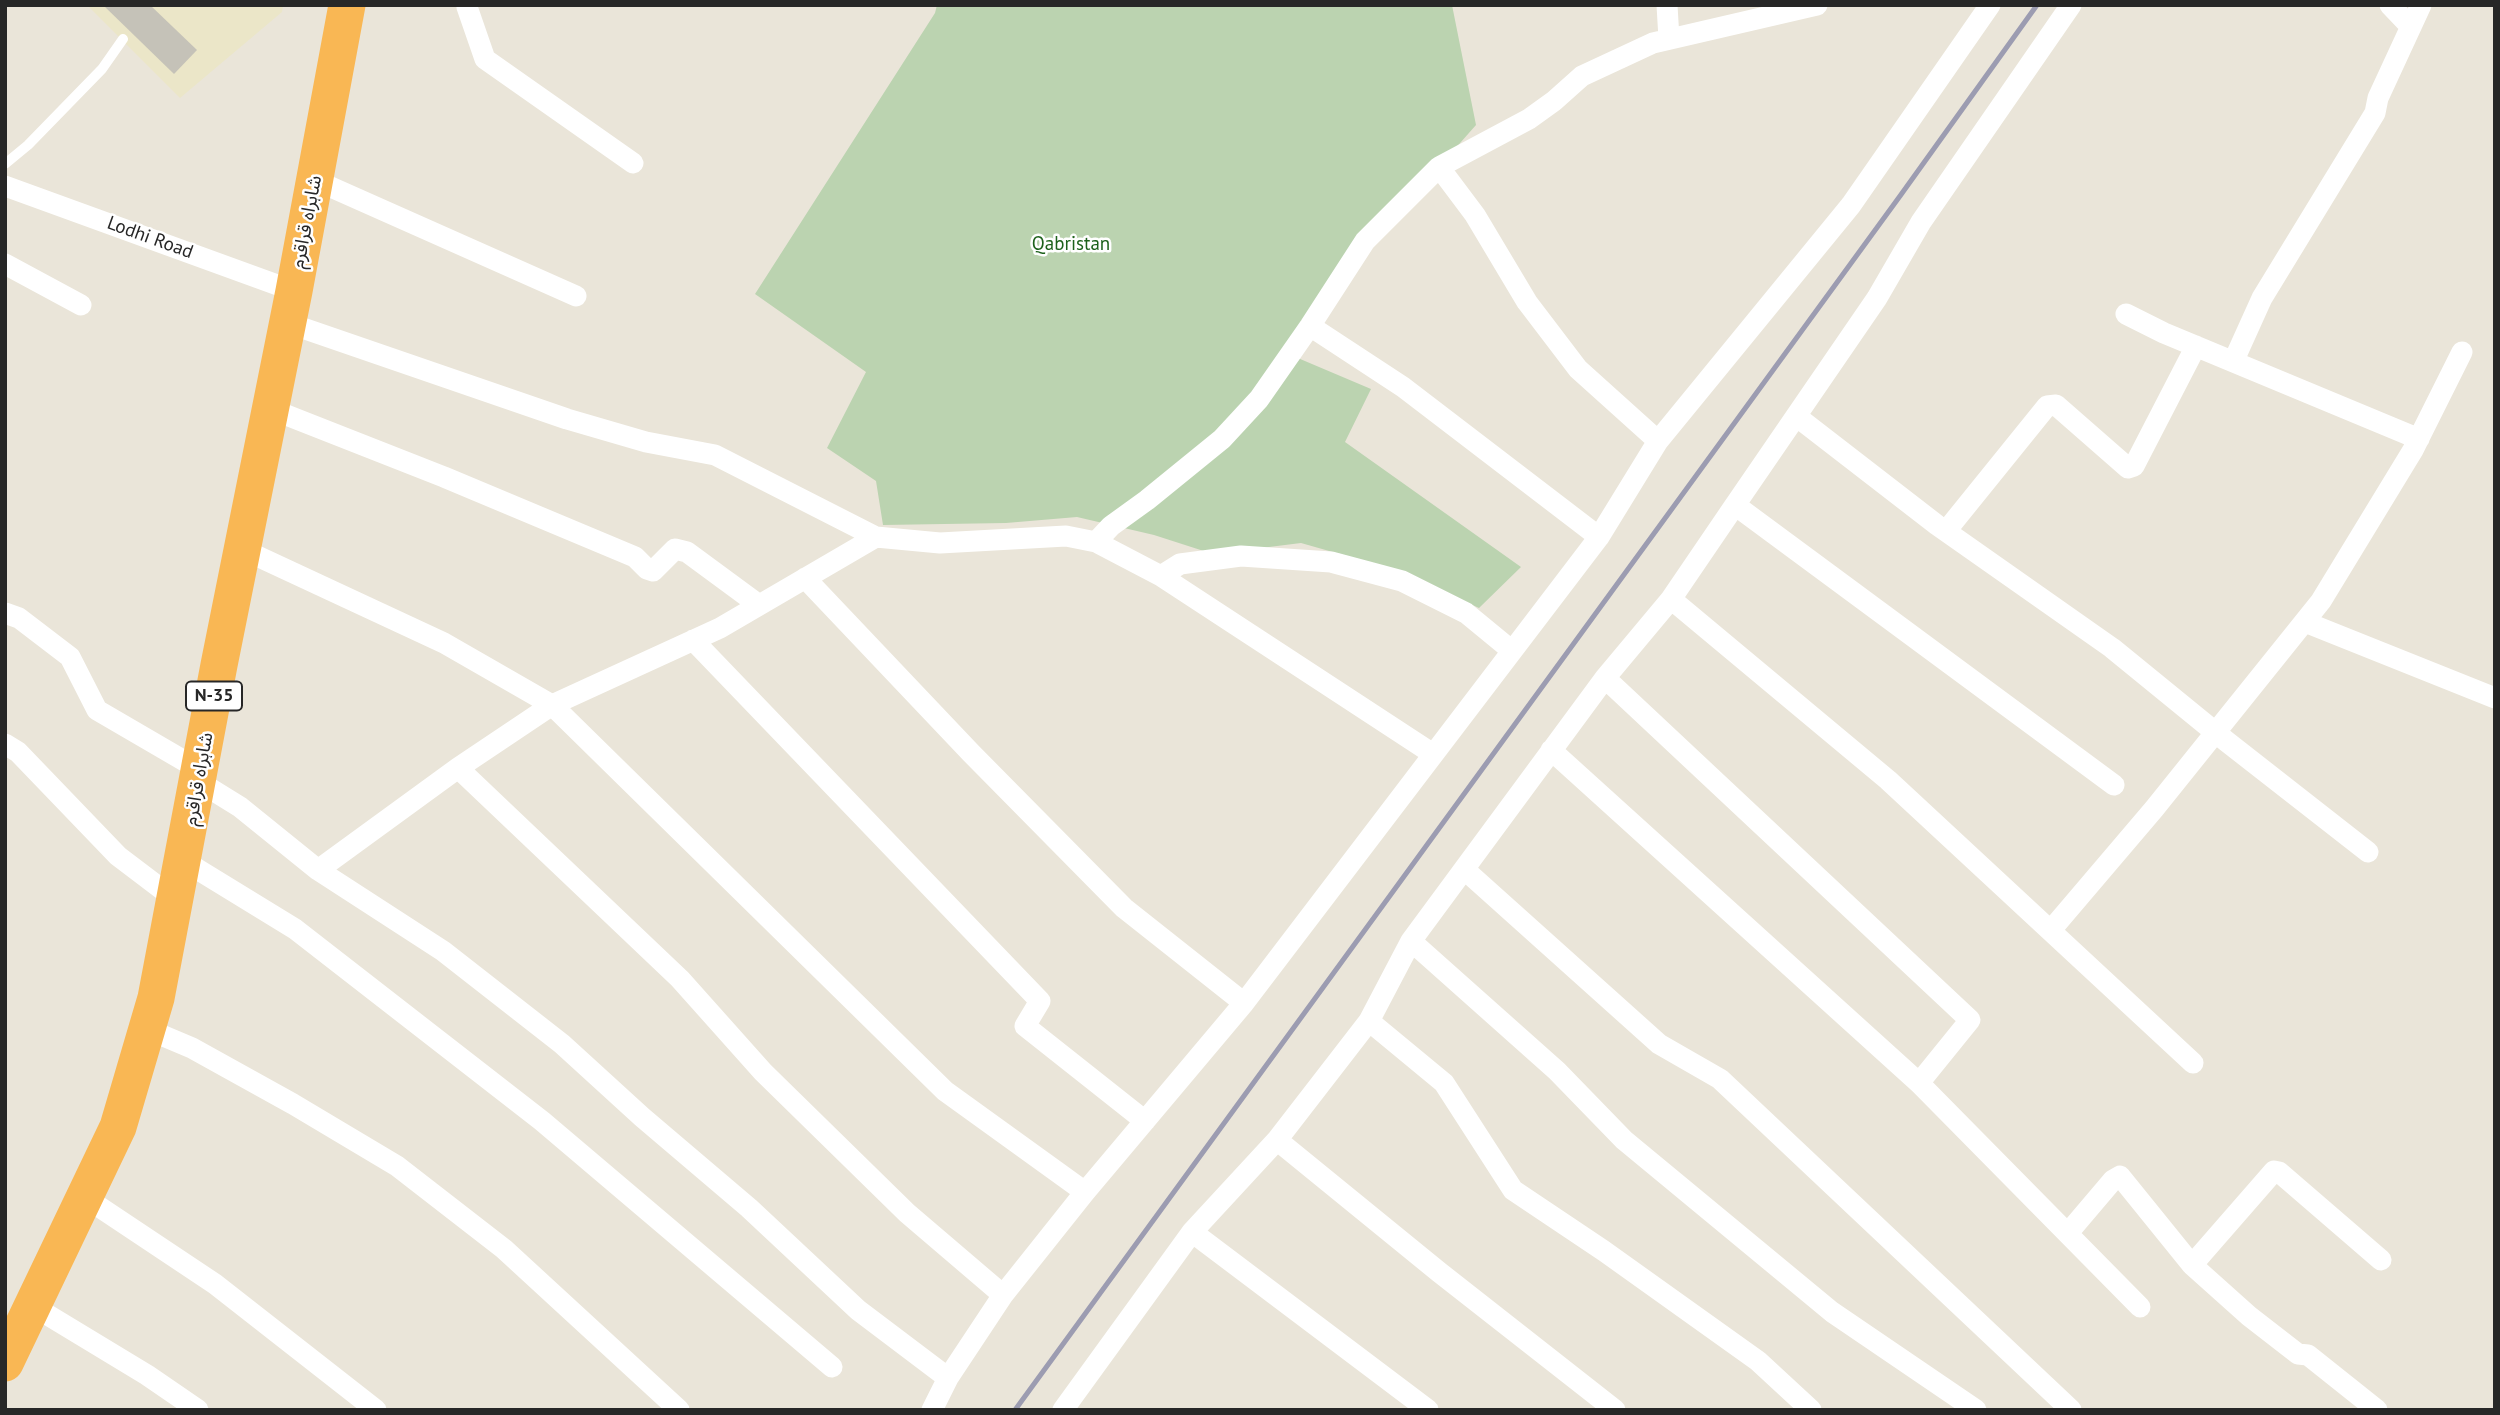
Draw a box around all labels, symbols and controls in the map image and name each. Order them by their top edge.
street label: شاہراہ قراقرم [287,173,327,271]
street label: Lodhi Road [104,212,196,264]
park label: Qabristan [1032,234,1110,256]
road number: N-35 [186,682,242,710]
street label: شاہراہ قراقرم [180,731,218,827]

